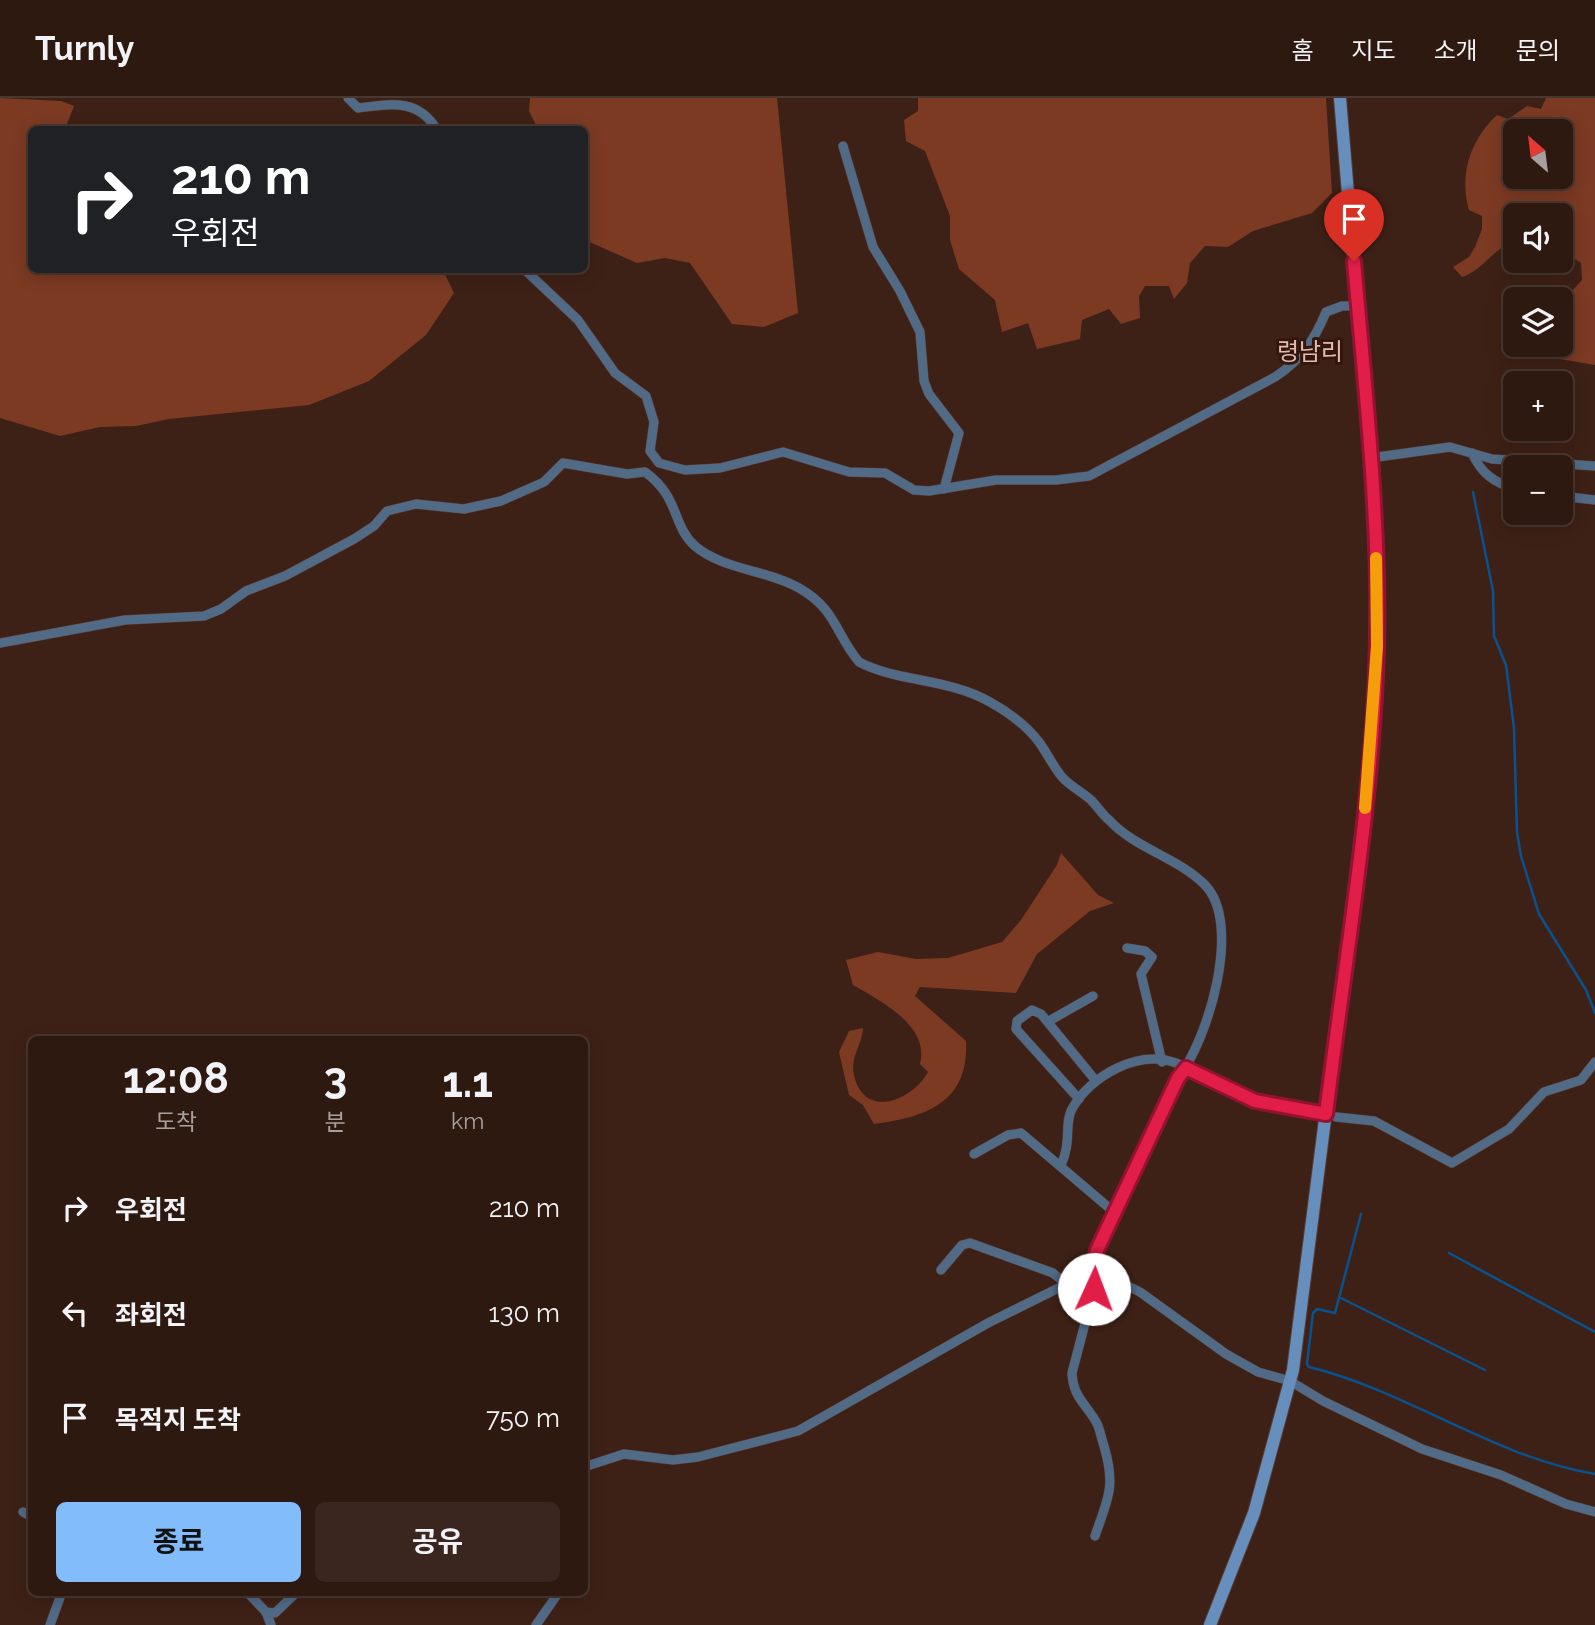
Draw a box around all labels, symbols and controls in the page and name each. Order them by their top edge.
text: Turnly [35,29,134,68]
text: 홈 [1291,36,1313,65]
text: 지도 [1351,36,1396,65]
text: 소개 [1434,36,1478,65]
text: 문의 [1516,36,1560,65]
north arrow [1503,119,1573,189]
map controls [1503,119,1573,525]
text: 210 m [171,148,310,205]
icon: right [56,154,147,245]
pin [1324,189,1384,261]
icon: arrive [1335,200,1373,238]
button: sound [1503,203,1573,273]
text: 우회전 [171,214,259,251]
button: layers [1503,287,1573,357]
district label: 령남리 [1277,337,1343,366]
button: + [1503,371,1573,441]
button: − [1503,455,1573,525]
text: 12:08 [123,1054,229,1103]
text: 3 [324,1054,347,1103]
text: 1.1 [442,1058,493,1107]
text: km [451,1107,484,1134]
text: 도착 [155,1108,197,1135]
text: 분 [325,1108,346,1135]
icon: right [56,1189,94,1227]
text: 210 m [489,1193,560,1223]
text: 우회전 [115,1195,187,1225]
position arrow [1057,1252,1131,1326]
icon: left [56,1294,94,1332]
text: 130 m [489,1298,560,1328]
text: 좌회전 [115,1300,187,1330]
icon: arrive [56,1399,94,1437]
text: 750 m [486,1403,560,1433]
text: 목적지 도착 [115,1405,241,1435]
button: 종료 [56,1502,301,1582]
button: 공유 [315,1502,560,1582]

